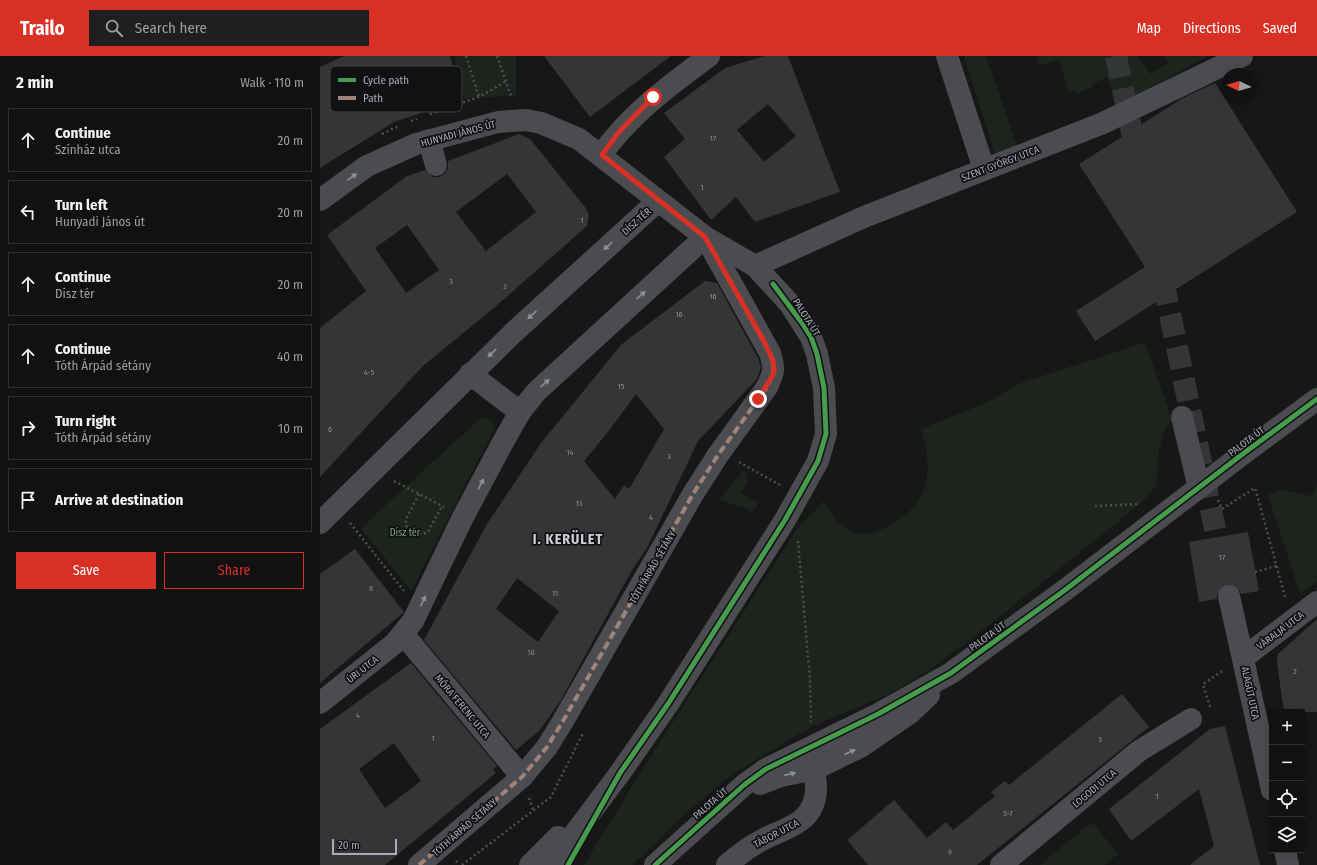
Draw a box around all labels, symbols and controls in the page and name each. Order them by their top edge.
search box [89,10,369,46]
text: Trailo [20,17,65,40]
icon: search [103,17,125,39]
text: Search here [135,19,207,37]
text: Map [1137,20,1161,37]
text: Directions [1183,20,1241,37]
text: Saved [1263,20,1297,37]
legend [330,66,462,112]
north arrow [1221,68,1257,104]
text: 2 min [16,72,54,93]
text: Cycle path [363,74,409,87]
text: Walk · 110 m [240,75,304,90]
route start [644,88,662,106]
text: Path [363,92,383,105]
street label: HUNYADI JÁNOS ÚT [419,116,497,150]
text: Continue [55,124,111,142]
icon: ahead [17,129,39,151]
text: 20 m [277,133,303,148]
house number: 17 [710,134,717,143]
text: Színház utca [55,142,121,157]
street label: SZENT GYÖRGY UTCA [959,142,1042,184]
one-way arrow [346,173,357,181]
house number: 1 [700,183,704,192]
text: Turn left [55,196,108,214]
icon: left [17,201,39,223]
street label: DÍSZ TÉR [618,204,654,238]
text: 20 m [277,205,303,220]
text: Hunyadi János út [55,214,145,229]
house number: 1 [580,216,584,225]
one-way arrow [603,241,613,250]
text: Continue [55,268,111,286]
icon: ahead [17,273,39,295]
text: 20 m [277,277,303,292]
house number: 3 [449,277,453,286]
house number: 2 [503,282,507,291]
text: Dísz tér [55,286,95,301]
one-way arrow [636,291,647,300]
house number: 16 [709,292,717,301]
street label: PALOTA ÚT [790,295,824,339]
house number: 16 [675,310,683,319]
one-way arrow [527,311,537,320]
text: Continue [55,340,111,358]
icon: ahead [17,345,39,367]
one-way arrow [487,348,497,358]
text: 40 m [277,349,303,364]
text: Tóth Árpád sétány [55,358,151,373]
house number: 4-5 [364,368,375,377]
one-way arrow [541,379,550,388]
house number: 15 [618,382,625,391]
route end [749,390,767,408]
text: Turn right [55,412,116,430]
icon: right [17,417,39,439]
text: 10 m [278,421,303,436]
street label: PALOTA ÚT [1225,423,1267,459]
house number: 6 [328,425,332,434]
text: Tóth Árpád sétány [55,430,151,445]
house number: 14 [567,448,574,457]
house number: 3 [667,452,671,461]
one-way arrow [477,479,484,490]
icon: arrive [17,489,39,511]
text: Arrive at destination [55,491,183,509]
house number: 13 [576,499,583,508]
house number: 4 [649,513,653,522]
park label: Dísz tér [390,526,421,539]
street label: TÓTH ÁRPÁD SÉTÁNY [625,528,679,606]
district label: I. KERÜLET [533,530,603,548]
button: Save [16,552,156,589]
button: Share [164,552,304,589]
house number: 17 [1219,553,1226,562]
house number: 8 [369,584,373,593]
house number: 11 [552,589,558,598]
one-way arrow [420,595,426,607]
street label: VÁRALJA UTCA [1253,607,1307,652]
street label: PALOTA ÚT [966,618,1008,654]
house number: 10 [527,648,535,657]
street label: ÚRI UTCA [343,652,381,686]
street label: ALAGÚT UTCA [1239,665,1264,722]
house number: 2 [1293,667,1297,676]
street label: MÓRA FERENC UTCA [432,671,494,742]
map controls [1269,709,1305,853]
button: + [1269,709,1305,745]
house number: 4 [356,711,360,720]
house number: 1 [431,734,435,743]
house number: 3 [1098,735,1102,744]
button: − [1269,745,1305,781]
one-way arrow [844,749,855,755]
street label: LOGODI UTCA [1070,766,1120,811]
one-way arrow [784,771,796,777]
button: locate [1269,781,1305,817]
street label: PALOTA ÚT [690,784,731,822]
house number: 1 [1155,792,1159,801]
street label: TÓTH ÁRPÁD SÉTÁNY [428,795,500,859]
house number: 5-7 [1003,809,1013,818]
street label: TÁBOR UTCA [751,815,802,851]
button: layers [1269,817,1305,853]
scale bar [332,837,397,856]
text: 20 m [338,839,360,852]
house number: 9 [948,848,952,857]

